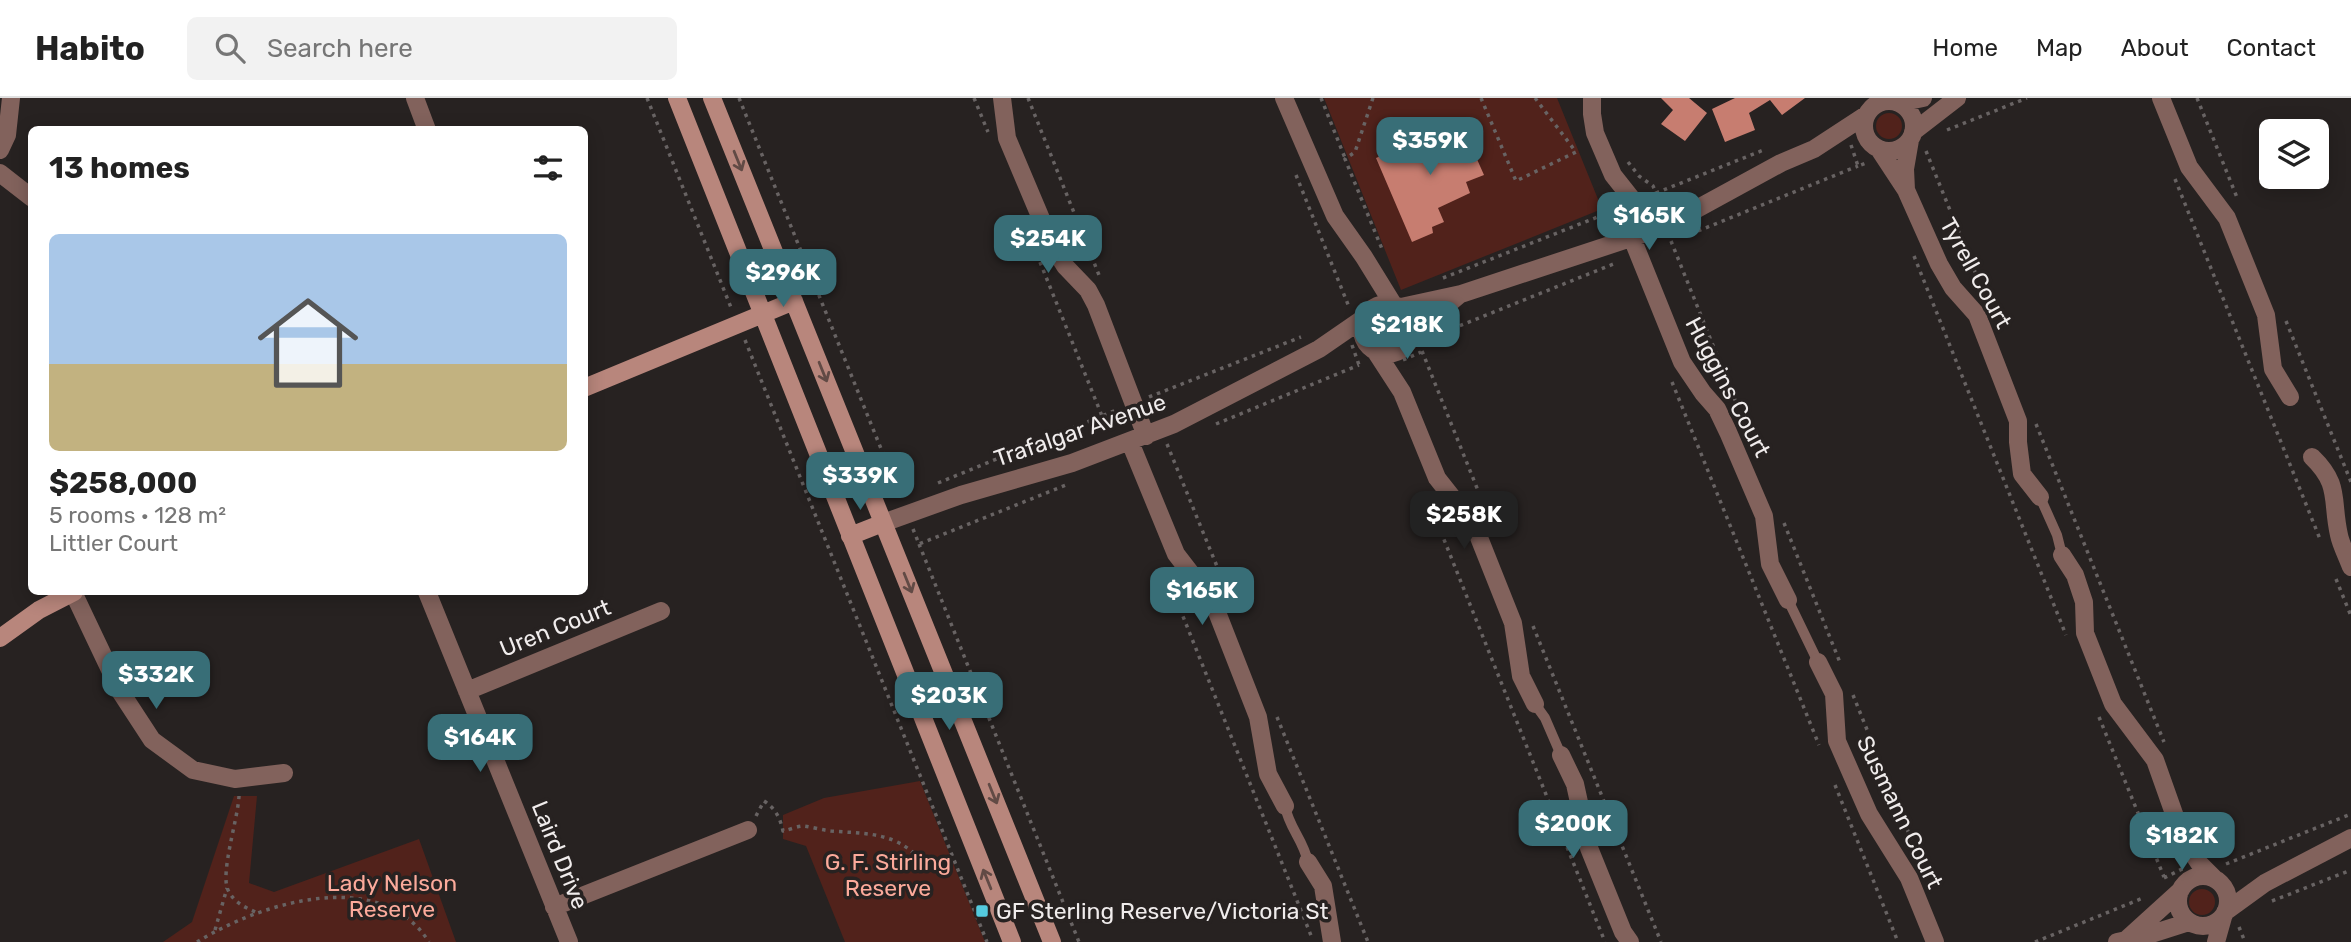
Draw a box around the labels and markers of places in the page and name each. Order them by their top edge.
pin: $359K [1381,118,1479,177]
pin: $165K [1600,192,1698,252]
pin: $254K [999,216,1097,275]
pin: $296K [734,250,832,309]
pin: $218K [1358,302,1456,361]
pin: $339K [811,452,909,512]
pin: $258K [1415,491,1513,551]
pin: $165K [1153,568,1251,627]
pin: $332K [107,652,205,711]
pin: $203K [900,672,998,732]
pin: $164K [431,714,529,774]
pin: $200K [1524,800,1622,860]
pin: $182K [2133,812,2231,872]
place label: GF Sterling Reserve/Victoria St [996,897,1328,925]
marker: GF Sterling Reserve/Victoria St [974,903,990,919]

